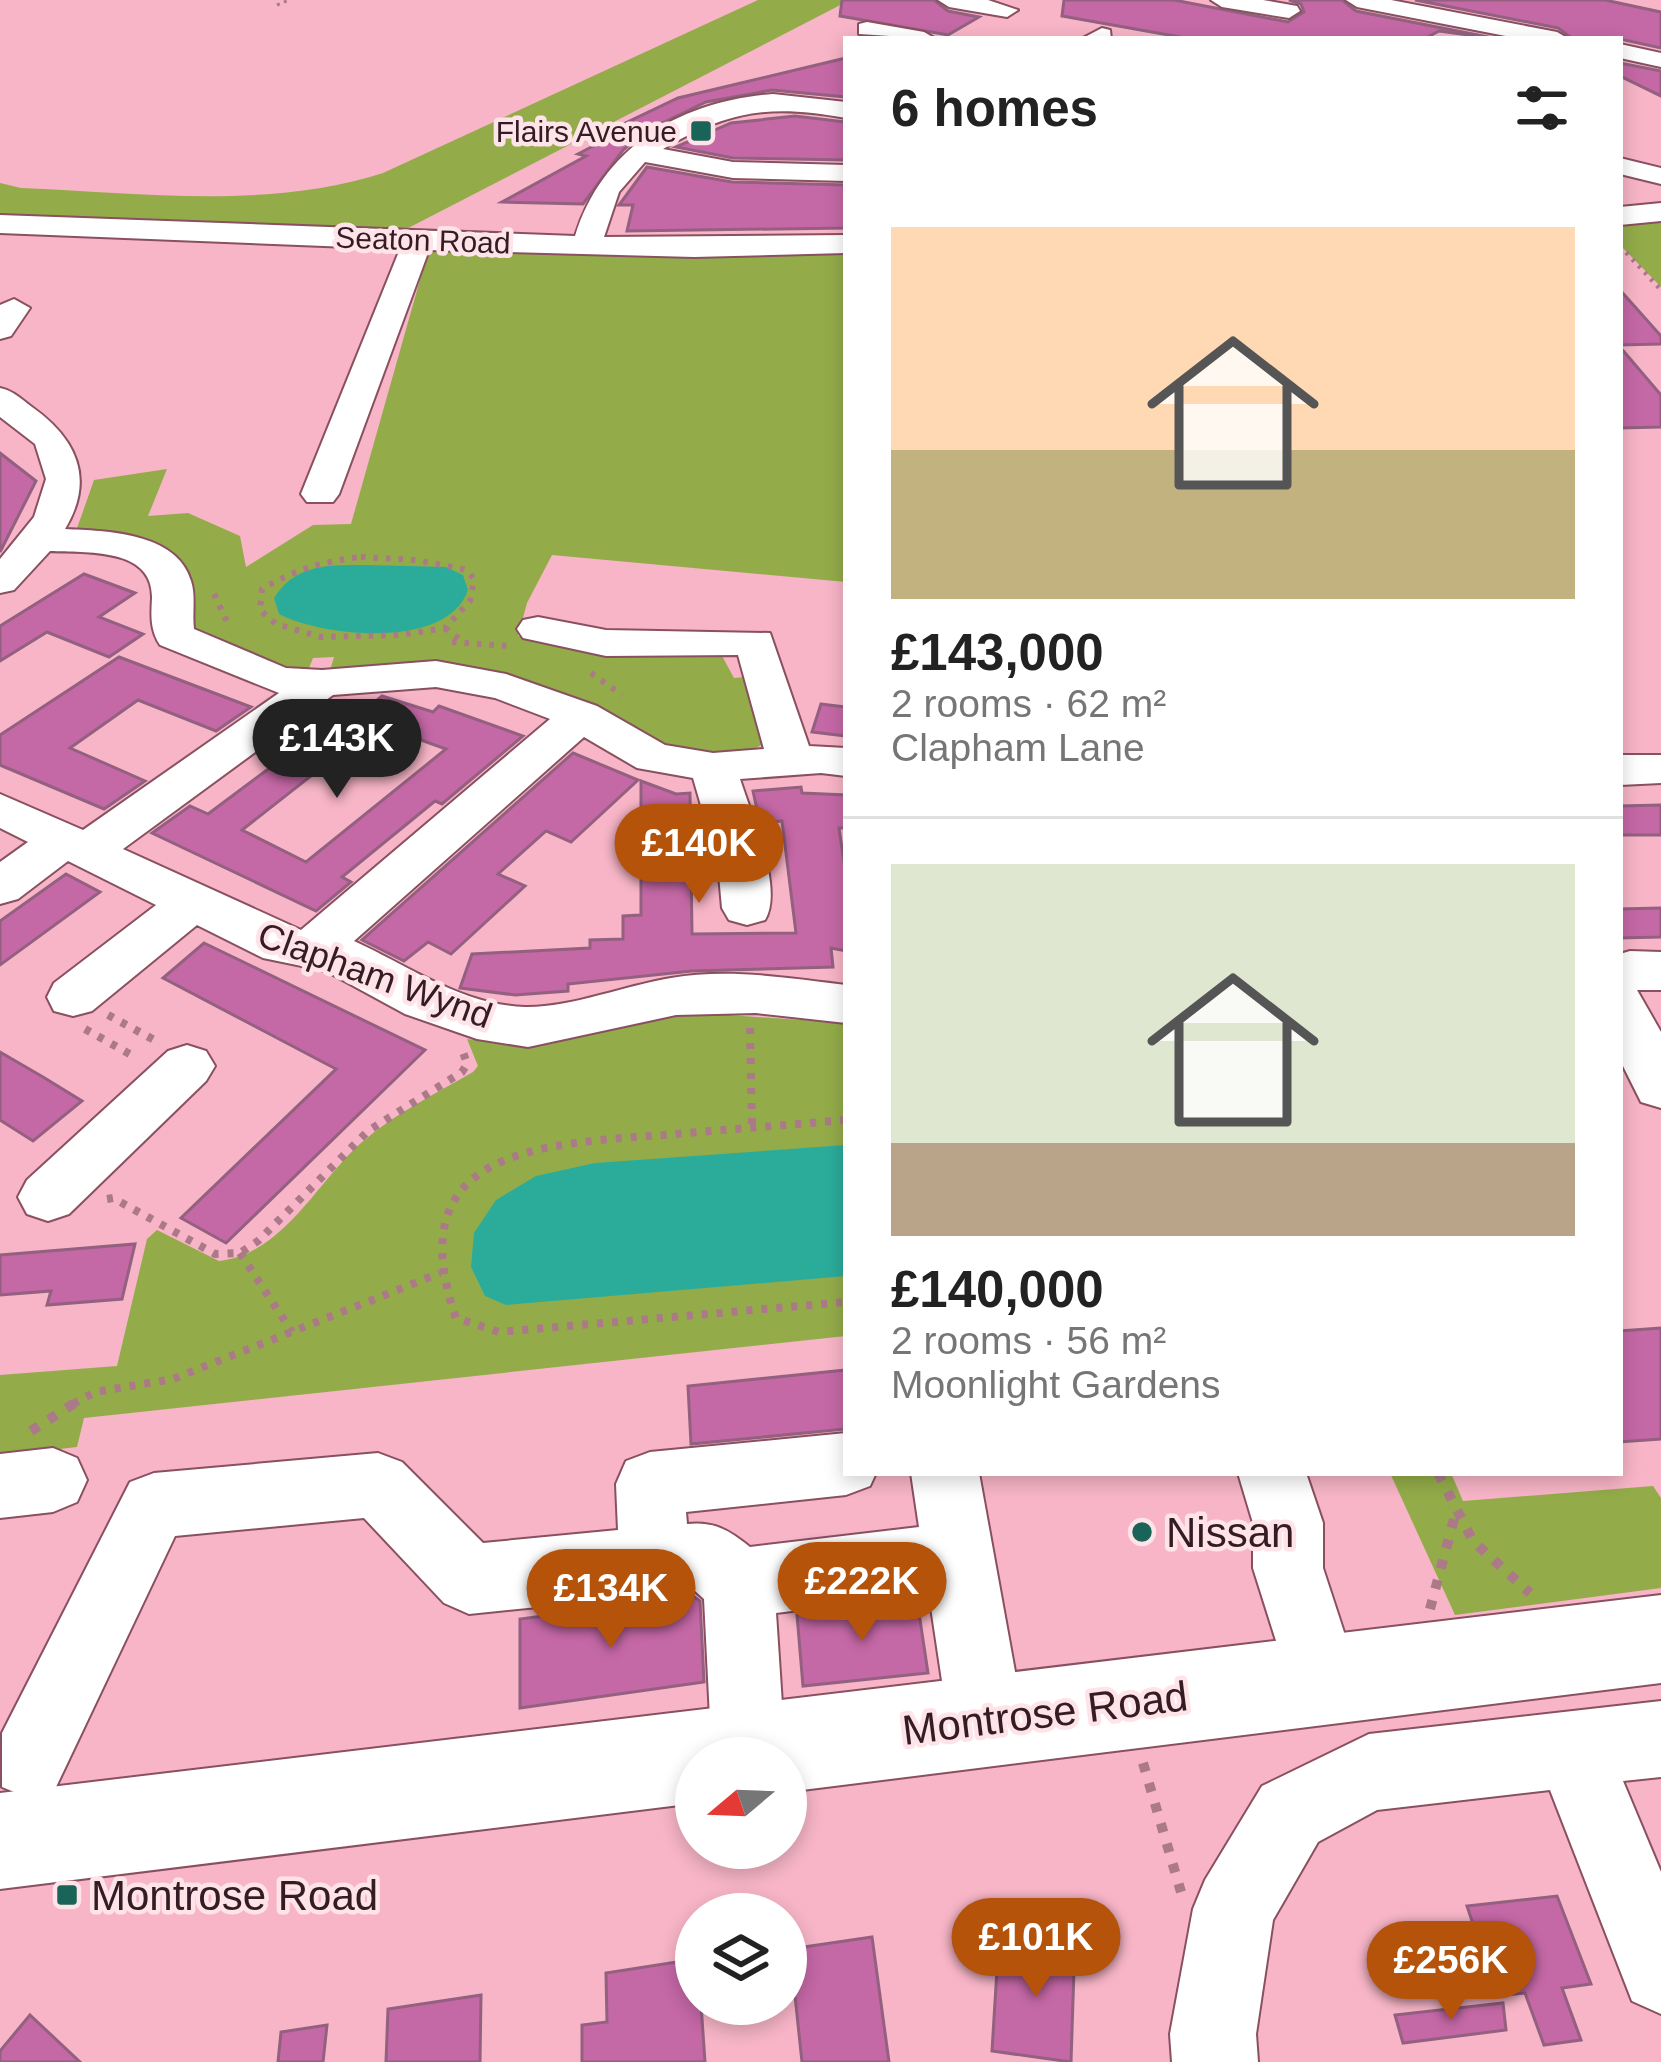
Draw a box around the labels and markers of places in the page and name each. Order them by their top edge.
place label: Flairs Avenue [496,115,677,148]
marker: Flairs Avenue [688,118,714,144]
pin: £143K [253,699,421,801]
pin: £140K [615,804,783,906]
place label: Nissan [1166,1509,1294,1556]
marker: Nissan [1129,1519,1155,1545]
pin: £222K [778,1542,946,1644]
pin: £134K [527,1549,695,1651]
place label: Montrose Road [91,1872,378,1919]
marker: Montrose Road [54,1882,80,1908]
pin: £101K [952,1898,1120,2000]
pin: £256K [1367,1921,1535,2023]

